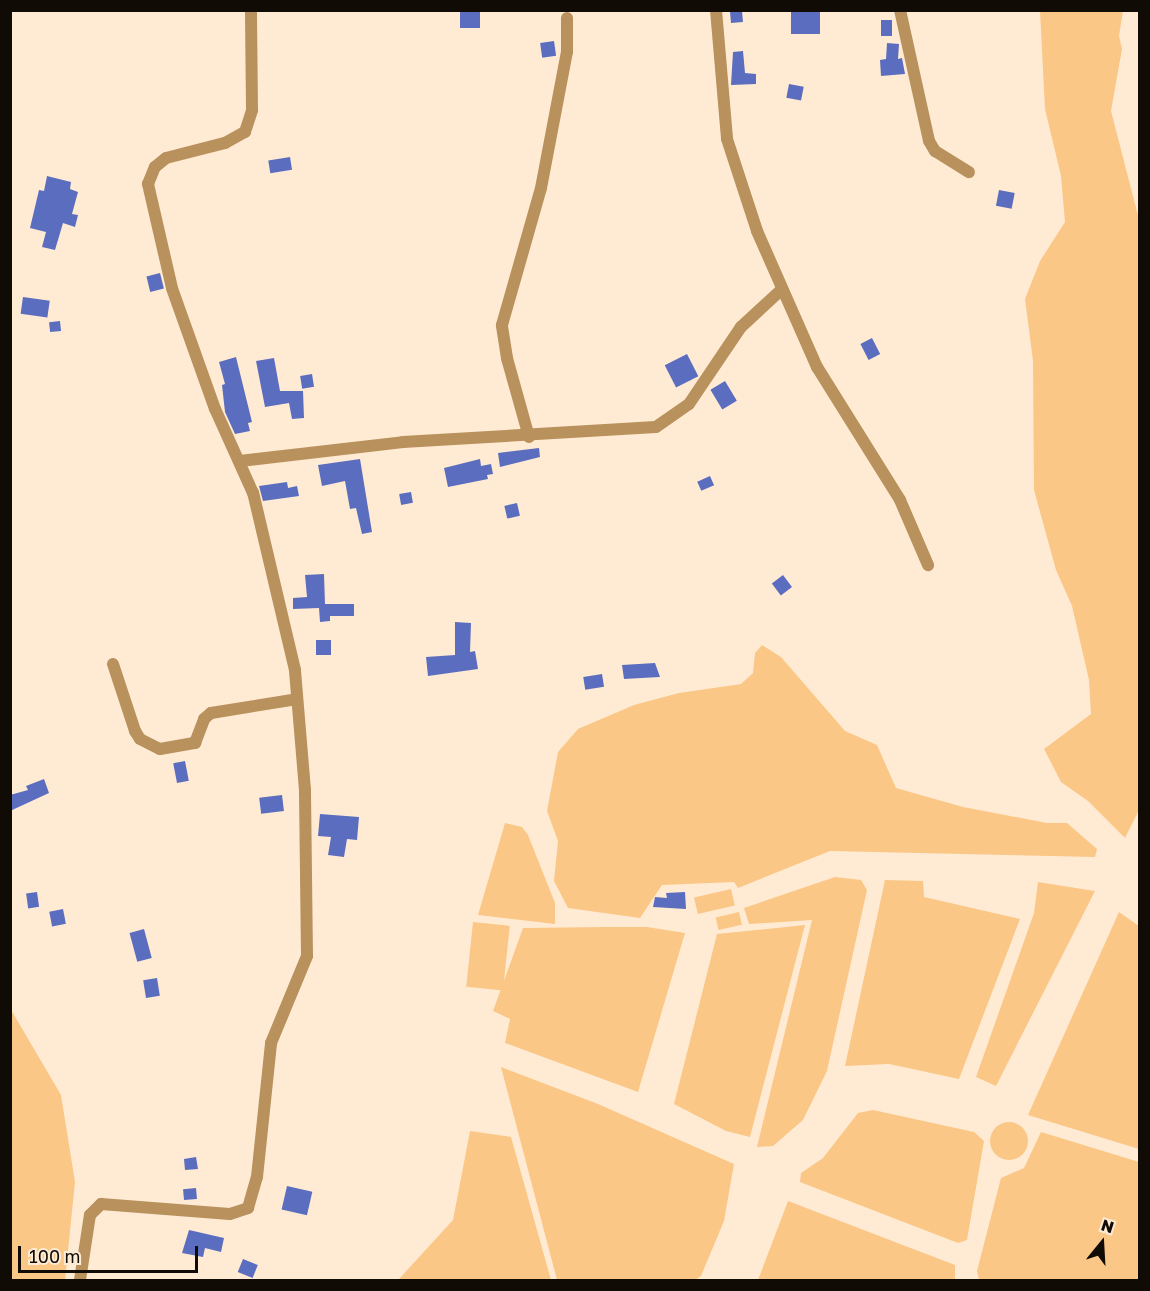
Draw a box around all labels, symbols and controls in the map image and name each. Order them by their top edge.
north arrow [1072,1213,1132,1273]
text: N [1099,1214,1116,1237]
scale bar [21,1234,201,1272]
text: 100 m [29,1245,80,1267]

